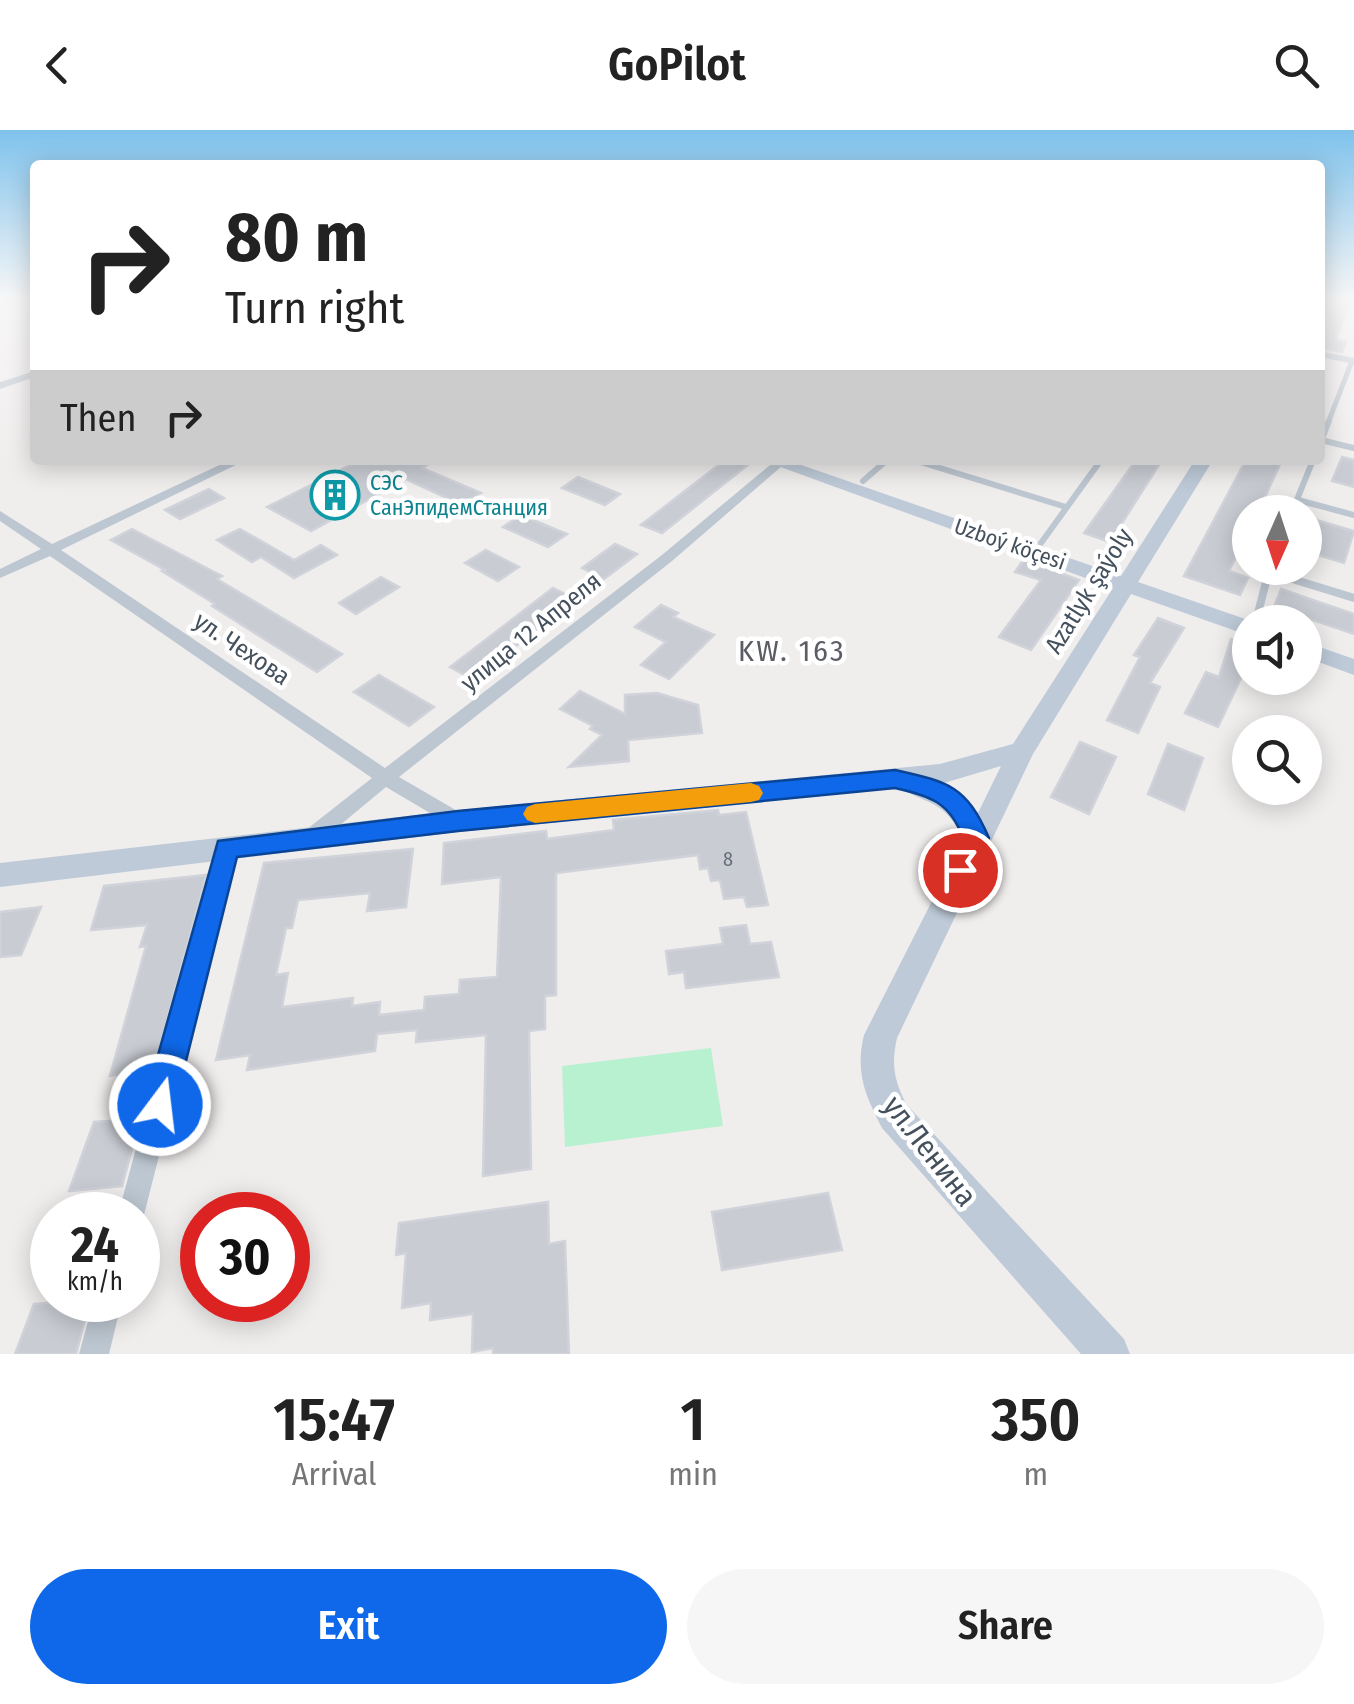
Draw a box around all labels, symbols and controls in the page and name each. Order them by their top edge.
icon: back [30,38,85,93]
text: GoPilot [608,38,746,92]
icon: search [1269,38,1324,93]
text: 80 m [225,196,368,280]
icon: right [60,200,190,330]
text: Turn right [225,281,404,335]
icon: right [156,390,211,445]
text: Then [60,395,136,441]
building icon: СЭС СанЭпидемСтанция [309,469,361,521]
place label: СЭС СанЭпидемСтанция [370,469,548,521]
north arrow [1232,495,1322,585]
map controls [1232,495,1322,805]
street label: Uzboý köçesi [951,512,1069,576]
street label: Azatlyk şaýoly [1039,523,1139,659]
street label: улица 12 Апреля [455,566,607,698]
button: sound [1232,605,1322,695]
street label: ул. Чехова [188,606,296,692]
district label: KW. 163 [738,633,846,669]
button: search [1232,715,1322,805]
pin [918,828,1003,913]
icon: arrive [933,843,988,898]
house number: 8 [723,847,733,871]
position arrow [108,1053,212,1157]
street label: ул.Ленина [876,1089,984,1213]
speed limit sign: 30 [180,1192,310,1322]
text: 24 [71,1215,119,1275]
text: km/h [67,1267,123,1297]
text: 15:47 [273,1384,395,1456]
text: 1 [681,1384,706,1456]
text: 350 [991,1384,1081,1456]
text: Arrival [292,1455,377,1493]
text: min [668,1455,718,1493]
text: m [1024,1455,1048,1493]
button: Exit [30,1569,667,1684]
button: Share [687,1569,1324,1684]

